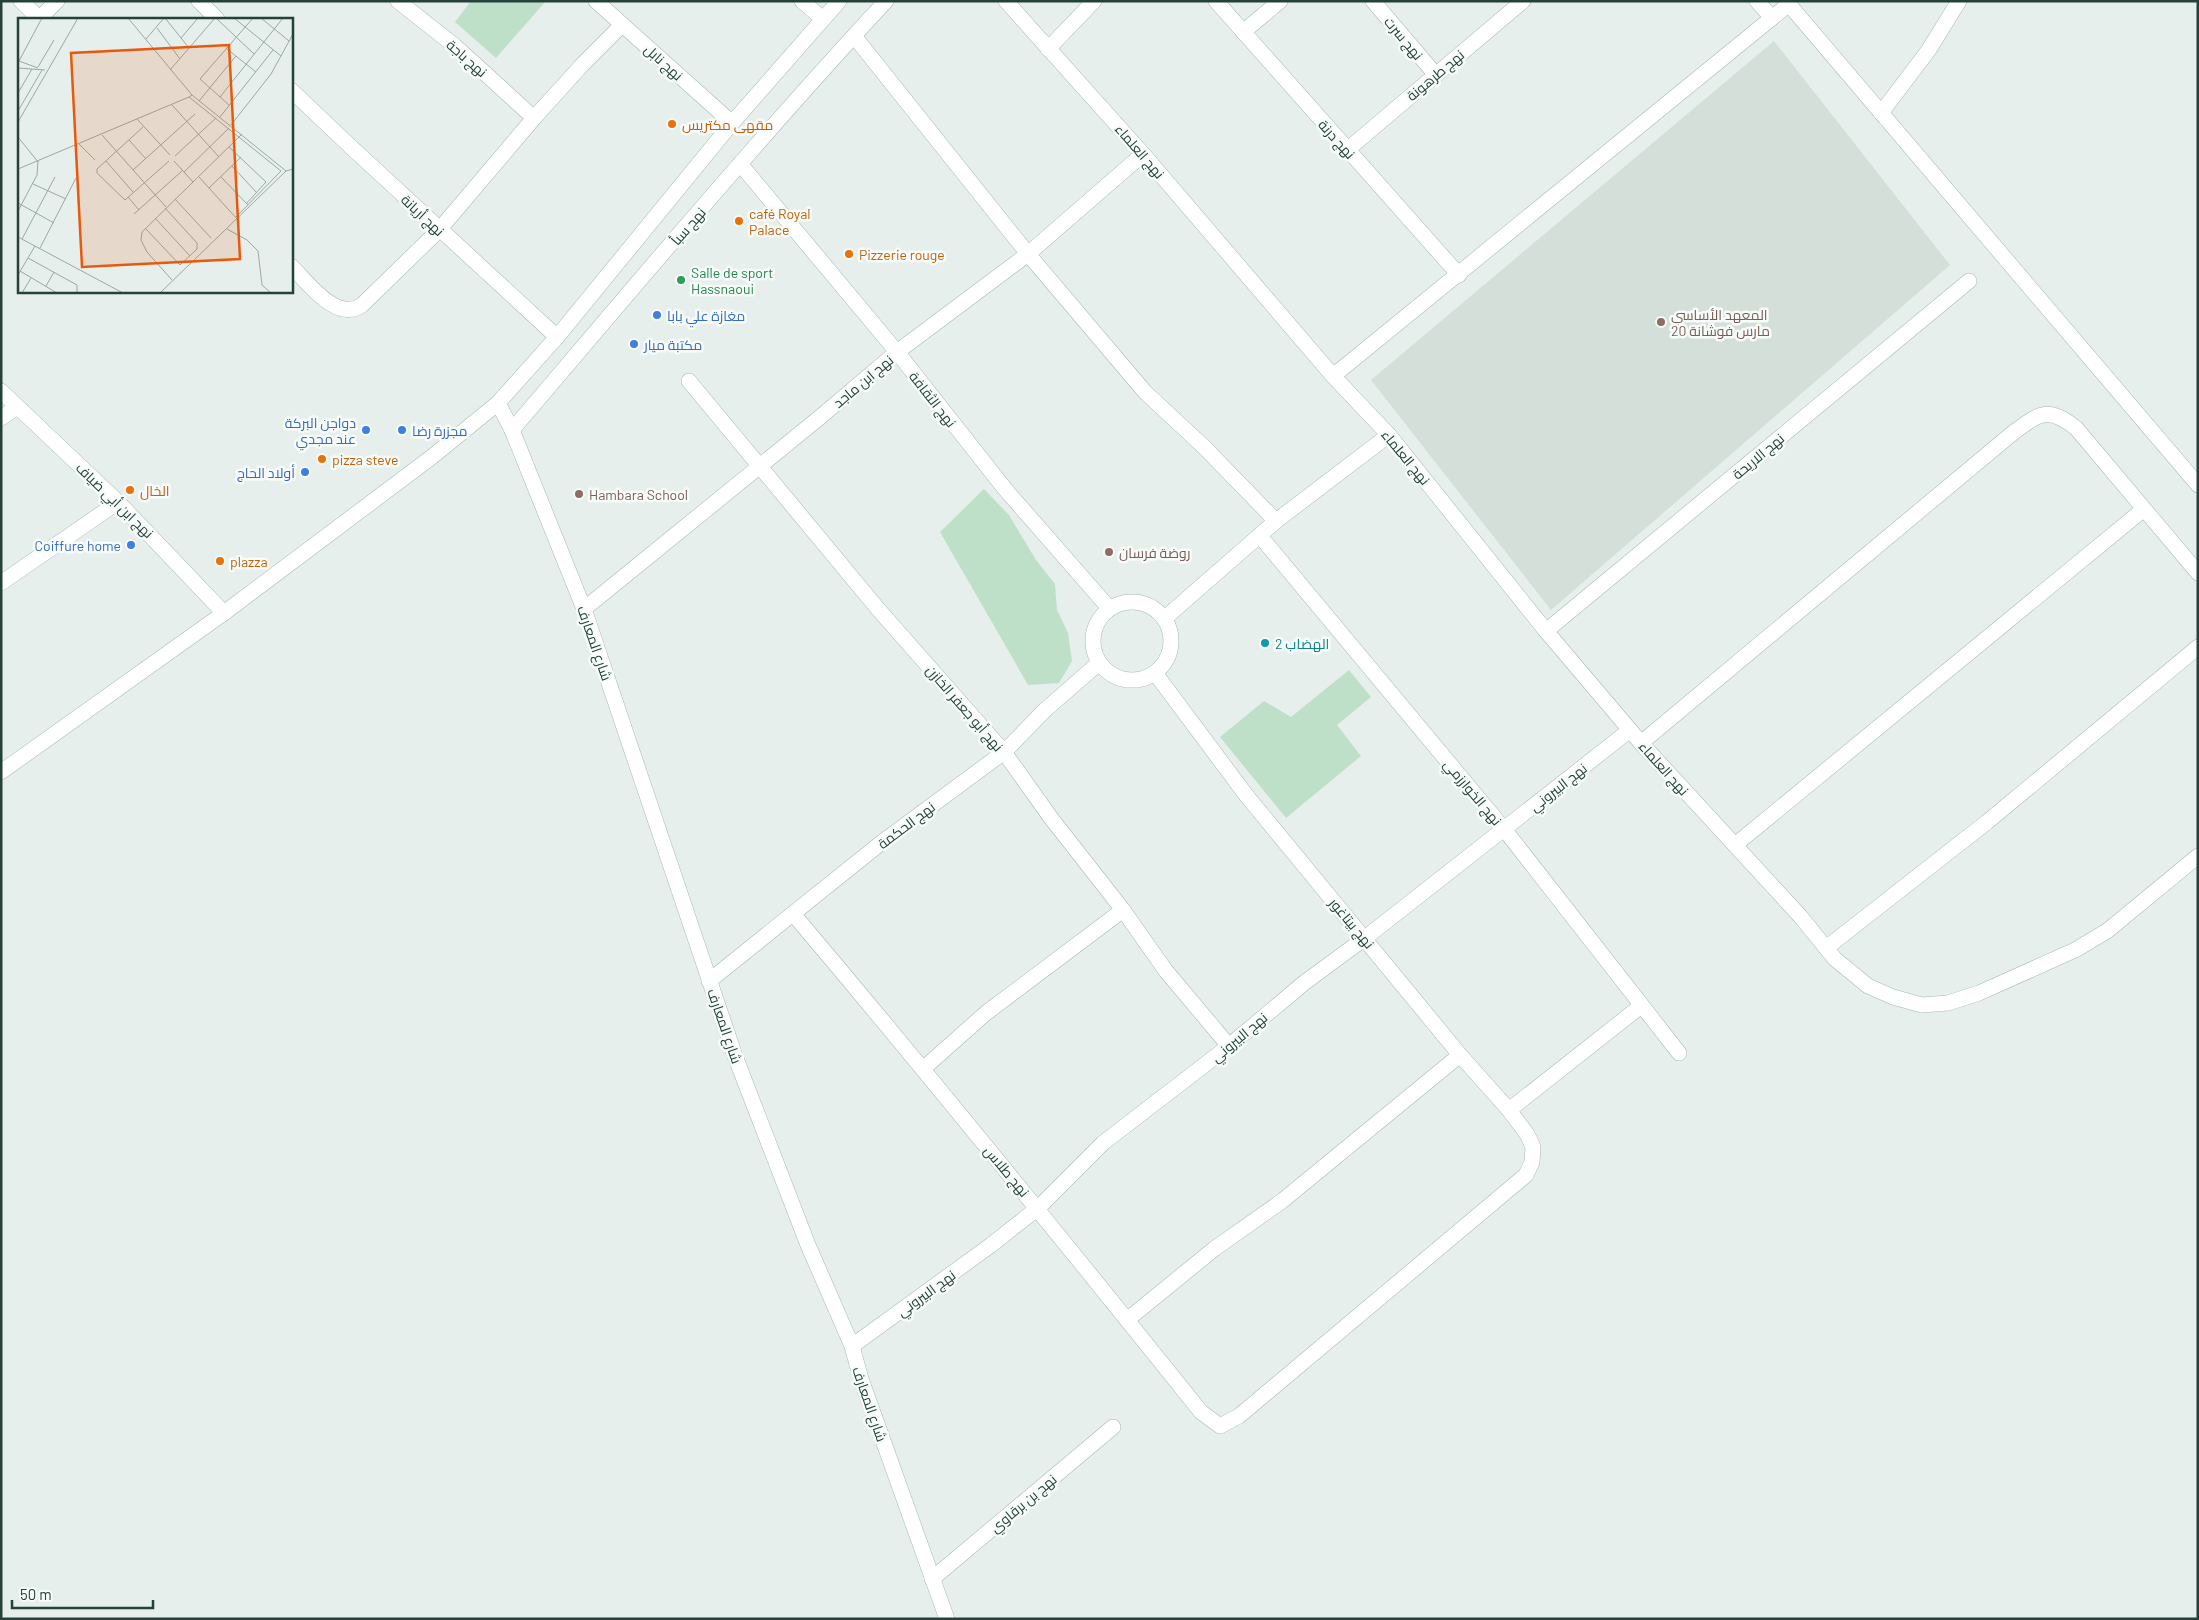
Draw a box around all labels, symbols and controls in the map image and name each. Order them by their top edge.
street label: نهج سرت [1380,13,1427,64]
inset map [18,18,292,292]
street label: نهج باجة [443,36,491,81]
street label: نهج نابل [641,40,687,84]
street label: نهج طرهونة [1403,46,1468,105]
place label: مقهى مكتريس [682,116,773,133]
street label: نهج درنة [1314,116,1359,163]
marker: مقهى مكتريس [666,118,678,130]
street label: نهج العلماء [1111,120,1168,182]
street label: نهج أريانة [397,191,448,240]
street label: نهج سبأ [667,204,710,249]
place label: café Royal Palace [749,205,811,238]
marker: café Royal Palace [733,215,745,227]
place label: Pizzerie rouge [859,246,945,263]
marker: Pizzerie rouge [843,248,855,260]
place label: Salle de sport Hassnaoui [691,264,773,297]
marker: Salle de sport Hassnaoui [675,274,687,286]
place label: المعهد الأساسي 20 مارس فوشانة [1671,306,1770,339]
place label: مغازة علي بابا [667,307,745,328]
marker: مغازة علي بابا [651,309,663,321]
marker: المعهد الأساسي 20 مارس فوشانة [1655,316,1667,328]
place label: مكتبة ميار [643,336,702,353]
marker: مكتبة ميار [628,338,640,350]
street label: نهج ابن ماجد [830,351,897,412]
street label: نهج الثقافة [905,368,960,431]
place label: دواجن البركة عند مجدي [285,414,356,451]
place label: مجزرة رضا [412,422,468,439]
marker: دواجن البركة عند مجدي [360,424,372,436]
marker: مجزرة رضا [396,424,408,436]
street label: نهج العلماء [1377,426,1434,489]
street label: نهج الاريحة [1729,429,1788,483]
place label: pizza steve [332,451,398,468]
marker: pizza steve [316,453,328,465]
street label: نهج ابن أبي ضياف [70,459,157,544]
place label: أولاد الحاج [237,464,295,482]
marker: أولاد الحاج [299,466,311,478]
place label: الخال [140,482,170,500]
marker: الخال [124,484,136,496]
place label: Hambara School [589,486,688,503]
marker: Hambara School [573,488,585,500]
place label: Coiffure home [35,537,121,554]
marker: Coiffure home [125,539,137,551]
place label: روضة فرسان [1119,544,1190,561]
marker: روضة فرسان [1103,546,1115,558]
place label: plazza [230,553,268,570]
marker: plazza [214,555,226,567]
street label: شارع المعارف [573,603,616,683]
place label: الهضاب 2 [1275,635,1329,652]
marker: الهضاب 2 [1259,637,1271,649]
street label: نهج أبو جعفر الخازن [922,661,1007,755]
street label: نهج العلماء [1635,738,1693,799]
street label: نهج الخوارزمي [1437,755,1506,831]
street label: نهج البيروني [1526,759,1593,818]
street label: نهج الحكمة [874,798,939,853]
street label: نهج بيتاغور [1325,894,1378,952]
street label: شارع المعارف [703,986,746,1066]
street label: نهج البيروني [1207,1009,1273,1069]
street label: نهج طلاس [980,1142,1033,1201]
street label: نهج البيروني [893,1266,961,1323]
street label: شارع المعارف [848,1364,891,1444]
street label: نهج بن برقاوي [986,1470,1062,1539]
scale bar [12,1578,154,1610]
text: 50 m [20,1585,52,1603]

